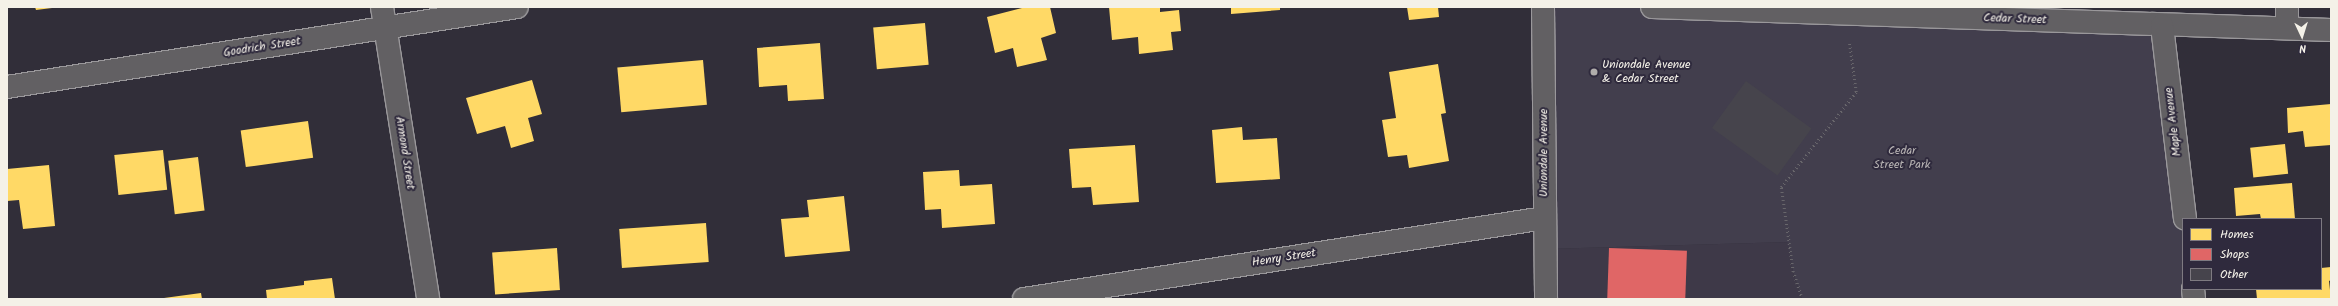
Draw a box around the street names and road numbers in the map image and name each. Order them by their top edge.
street label: Cedar Street [1983,11,2047,27]
street label: Goodrich Street [222,34,302,60]
street label: Maple Avenue [2162,87,2184,157]
street label: Uniondale Avenue [1537,109,1551,197]
street label: Armond Street [392,115,418,191]
street label: Henry Street [1251,246,1317,270]

